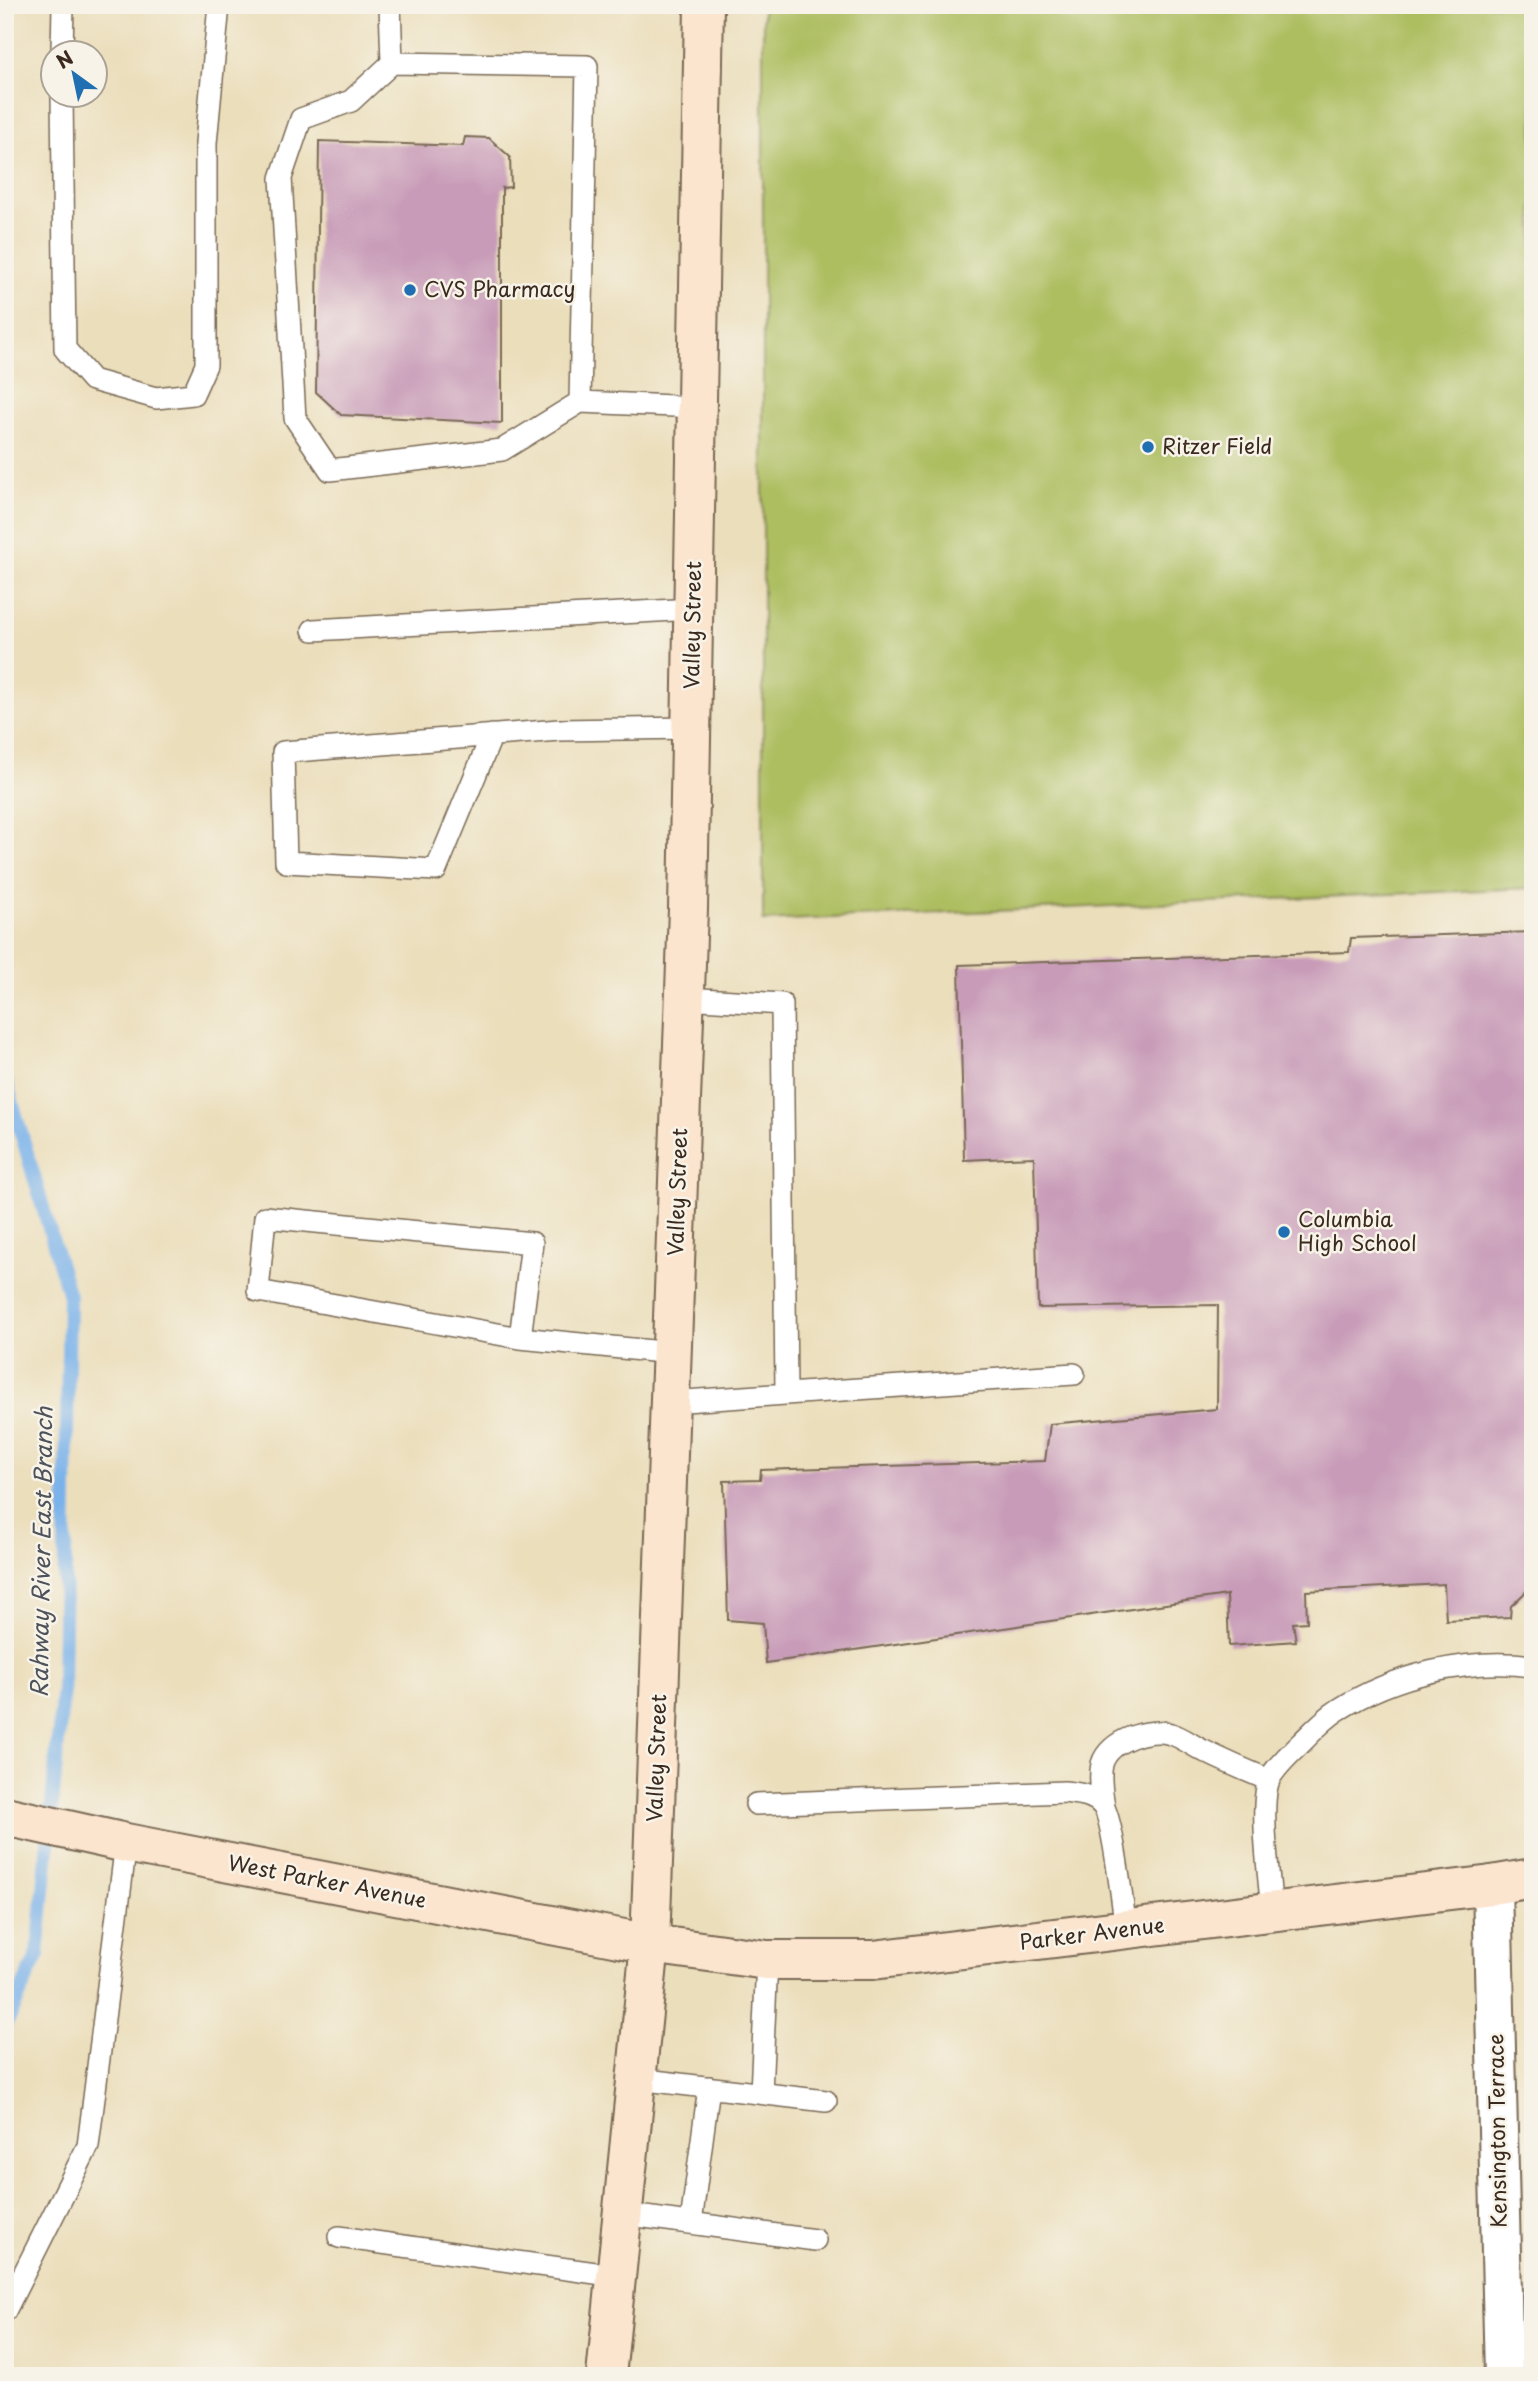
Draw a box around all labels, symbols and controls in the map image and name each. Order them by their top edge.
north arrow [38,38,108,108]
text: N [50,43,78,75]
place label: CVS Pharmacy [424,272,575,304]
marker: CVS Pharmacy [402,282,418,298]
place label: Ritzer Field [1162,429,1272,461]
marker: Ritzer Field [1140,439,1156,455]
street label: Valley Street [674,561,708,689]
street label: Valley Street [658,1127,694,1256]
place label: Columbia High School [1298,1202,1417,1258]
marker: Columbia High School [1276,1224,1292,1240]
water label: Rahway River East Branch [20,1406,61,1698]
street label: Valley Street [637,1693,673,1822]
street label: West Parker Avenue [225,1845,429,1915]
street label: Parker Avenue [1017,1907,1166,1957]
street label: Kensington Terrace [1478,2034,1514,2229]

